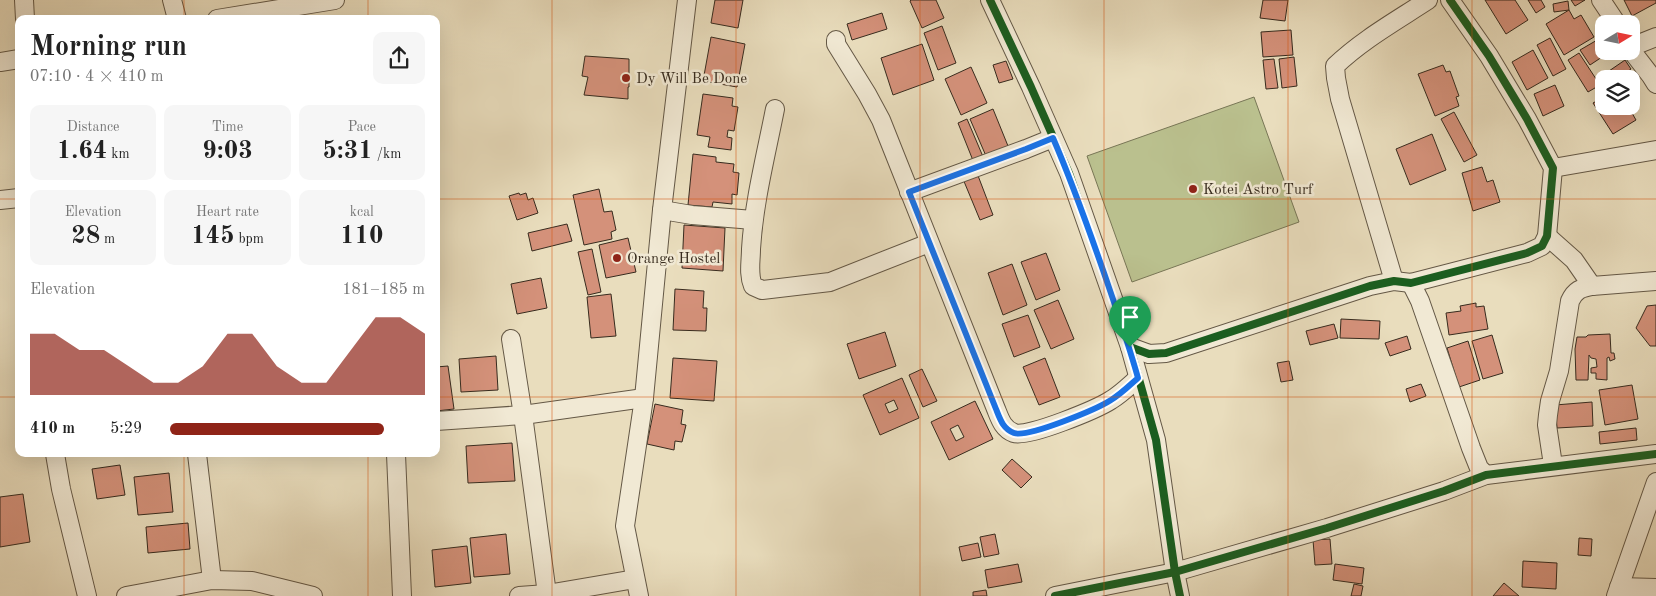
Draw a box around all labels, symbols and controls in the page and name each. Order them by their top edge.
north arrow [1595,15,1640,60]
map controls [1595,15,1640,115]
button: share [373,32,425,84]
text: Morning run [30,34,187,62]
text: 07:10 · 4 × 410 m [30,69,163,85]
button: layers [1595,70,1640,115]
marker: Dy Will Be Done [620,72,632,84]
place label: Dy Will Be Done [636,72,747,87]
text: Distance [67,120,120,134]
text: Time [212,120,243,134]
text: Pace [348,120,376,134]
text: 1.64 [57,139,107,164]
text: 9:03 [202,139,253,164]
text: 5:31 [322,139,373,164]
text: km [107,147,130,161]
text: /km [373,147,401,161]
marker: Kotei Astro Turf [1187,183,1199,195]
place label: Kotei Astro Turf [1203,183,1314,198]
text: Elevation [65,205,122,219]
text: Heart rate [196,205,259,219]
text: kcal [350,205,374,219]
text: 28 [71,224,100,249]
text: 145 [191,224,235,249]
text: 110 [340,224,384,249]
text: m [100,232,115,246]
text: bpm [235,232,264,246]
marker: Orange Hostel [611,252,623,264]
place label: Orange Hostel [627,252,720,267]
text: Elevation [30,282,95,298]
text: 181–185 m [342,282,425,298]
pin [1109,296,1151,347]
icon: arrive [1116,303,1144,331]
text: 410 m [30,421,75,437]
text: 5:29 [110,421,142,437]

